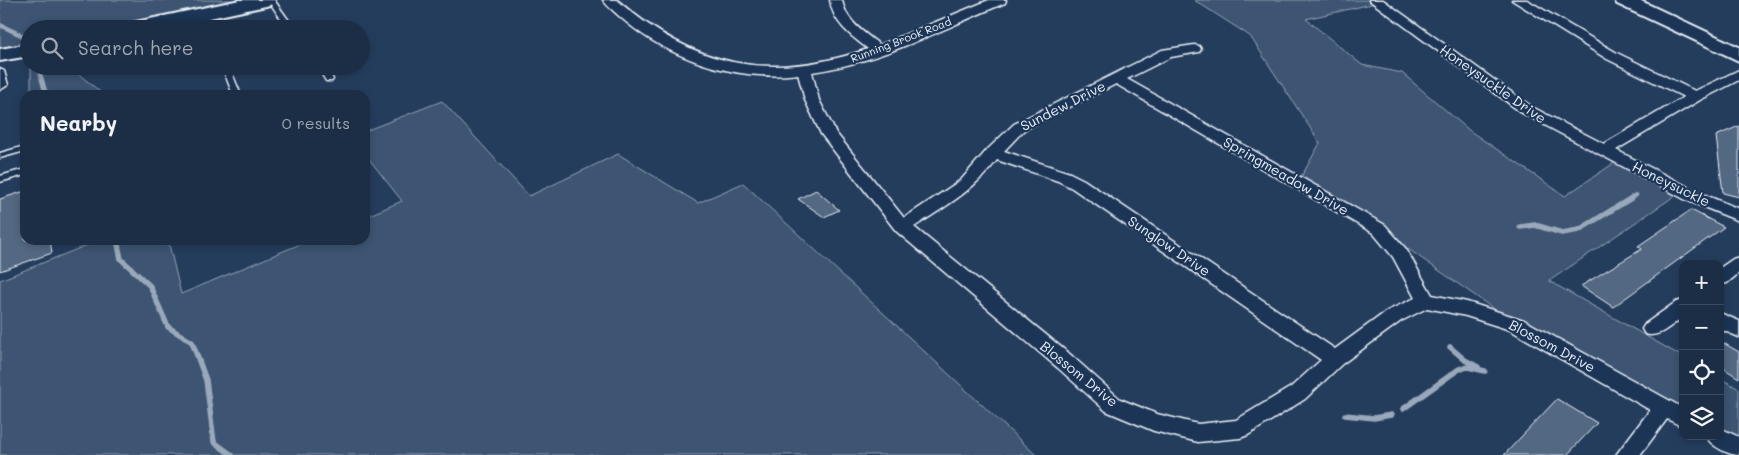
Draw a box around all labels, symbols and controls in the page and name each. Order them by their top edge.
street label: Running Brook Road [848,13,953,66]
search box [20,20,370,75]
icon: search [38,34,66,62]
text: Search here [78,35,194,60]
street label: Honeysuckle Drive [1436,40,1550,127]
street label: Sundew Drive [1017,76,1109,135]
text: Nearby [40,109,117,136]
text: 0 results [282,112,350,133]
street label: Springmeadow Drive [1220,132,1352,219]
street label: Honeysuckle [1629,157,1713,211]
street label: Sunglow Drive [1124,211,1214,280]
map controls [1679,260,1724,440]
button: + [1679,260,1724,305]
button: − [1679,305,1724,350]
street label: Blossom Drive [1506,315,1599,376]
street label: Blossom Drive [1036,336,1122,411]
button: locate [1679,350,1724,395]
button: layers [1679,395,1724,440]

